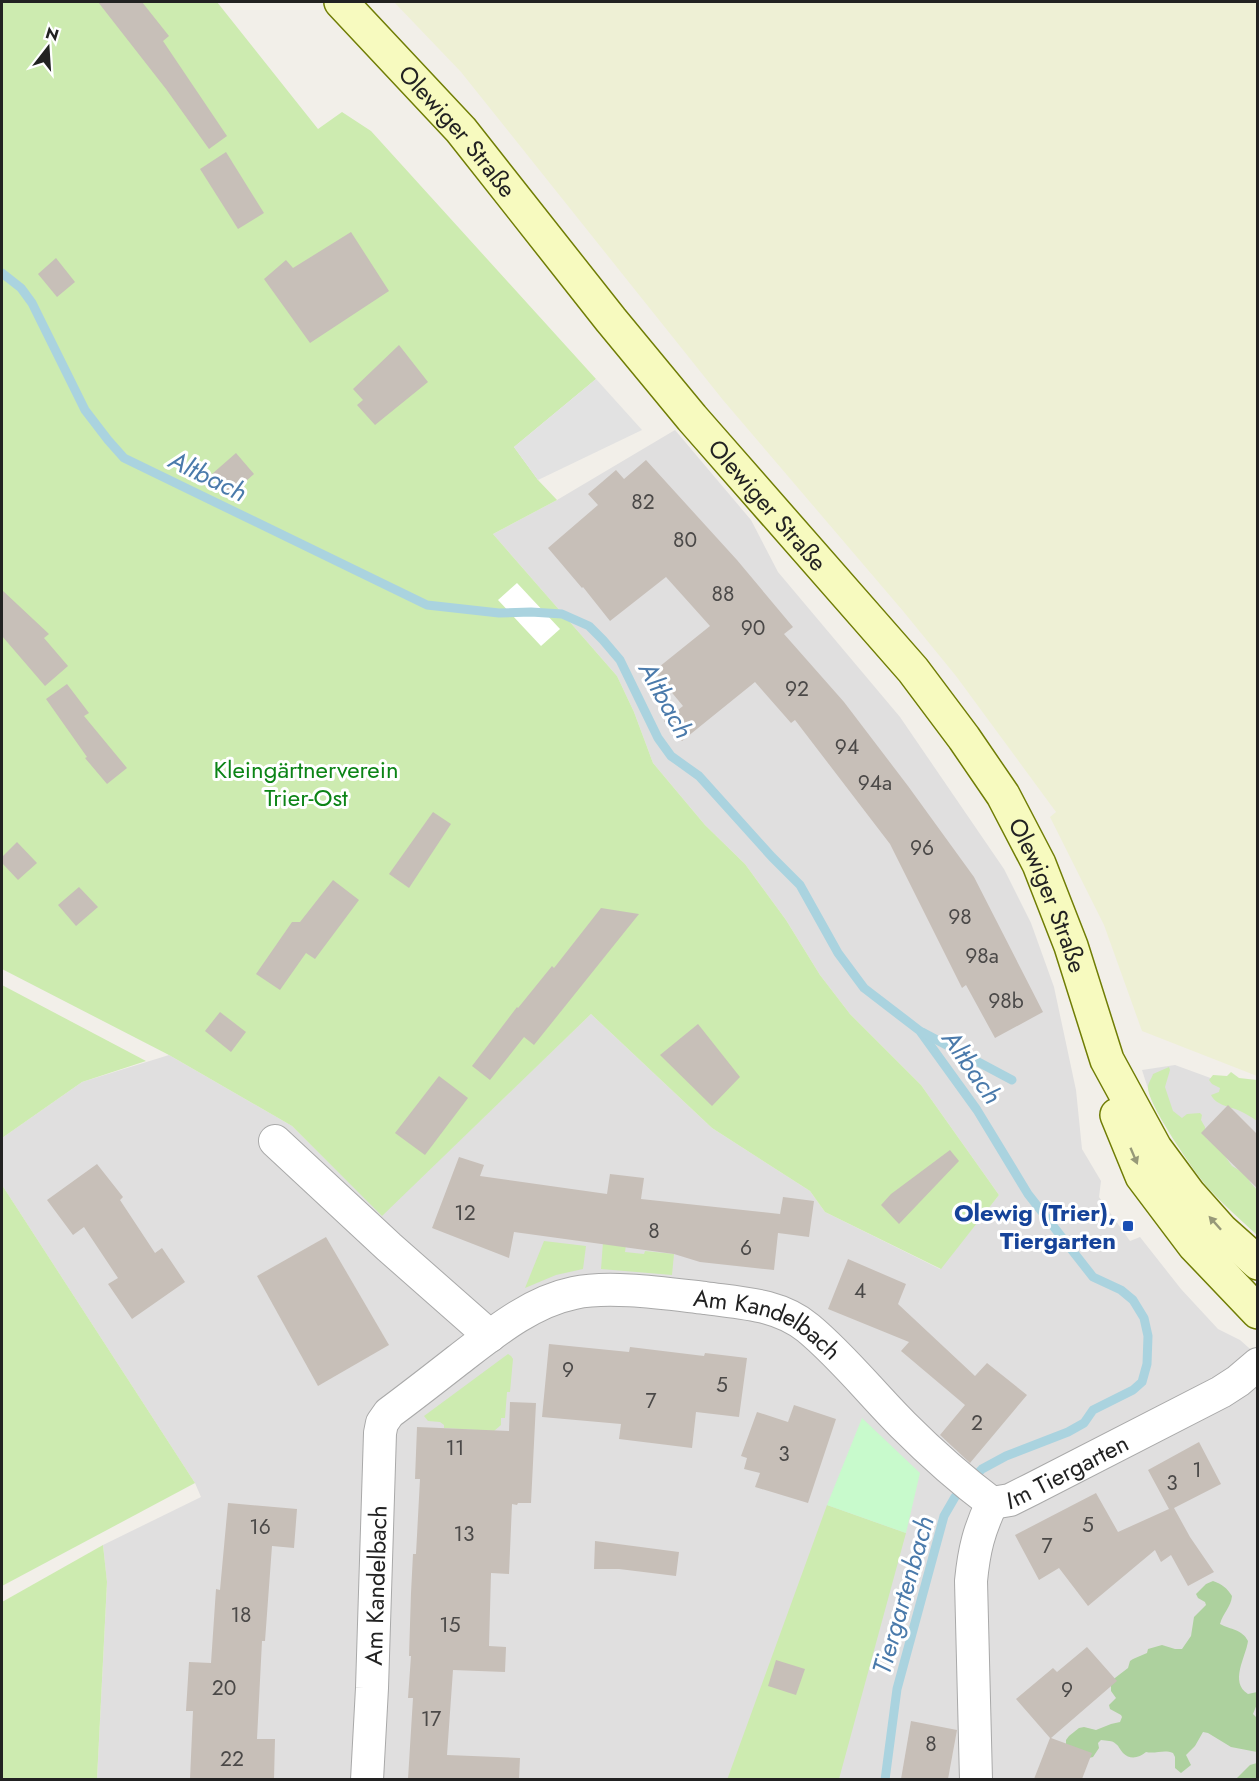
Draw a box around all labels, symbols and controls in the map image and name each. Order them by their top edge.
north arrow [18,18,78,78]
text: N [43,21,62,47]
street label: Olewiger Straße [391,57,525,205]
street label: Olewiger Straße [700,431,836,578]
water label: Altbach [162,440,253,511]
house number: 82 [631,487,655,517]
house number: 80 [673,525,697,555]
house number: 88 [712,579,734,609]
house number: 90 [741,613,765,643]
water label: Altbach [629,654,703,745]
house number: 92 [785,674,809,704]
house number: 94 [835,732,859,762]
park label: Kleingärtnerverein Trier-Ost [213,752,399,815]
house number: 94a [858,768,892,798]
street label: Olewiger Straße [1000,811,1096,977]
house number: 96 [910,833,934,863]
house number: 98 [948,902,972,932]
house number: 98a [965,941,999,971]
house number: 98b [988,986,1024,1016]
water label: Altbach [932,1021,1011,1112]
one-way arrow [1129,1147,1139,1165]
place label: Olewig (Trier), Tiergarten [954,1195,1116,1258]
house number: 12 [454,1198,476,1228]
house number: 8 [648,1216,660,1246]
one-way arrow [1209,1216,1222,1231]
marker: Olewig (Trier), Tiergarten [1121,1219,1135,1233]
house number: 6 [740,1233,752,1263]
house number: 4 [854,1276,866,1306]
street label: Am Kandelbach [692,1279,850,1368]
house number: 9 [562,1355,574,1385]
house number: 5 [716,1370,728,1400]
house number: 7 [645,1386,657,1416]
house number: 2 [971,1408,983,1438]
street label: Im Tiergarten [1004,1425,1134,1518]
house number: 11 [446,1433,464,1463]
house number: 3 [778,1439,790,1469]
house number: 1 [1192,1455,1202,1485]
house number: 3 [1166,1468,1178,1498]
street label: Am Kandelbach [355,1504,395,1666]
house number: 5 [1082,1510,1094,1540]
water label: Tiergartenbach [862,1511,944,1679]
house number: 16 [249,1512,271,1542]
house number: 13 [454,1519,474,1549]
house number: 7 [1041,1531,1053,1561]
house number: 18 [231,1600,251,1630]
house number: 15 [439,1610,461,1640]
house number: 20 [212,1673,236,1703]
house number: 9 [1061,1675,1073,1705]
house number: 17 [421,1704,441,1734]
house number: 8 [925,1729,937,1759]
house number: 22 [220,1744,244,1774]

